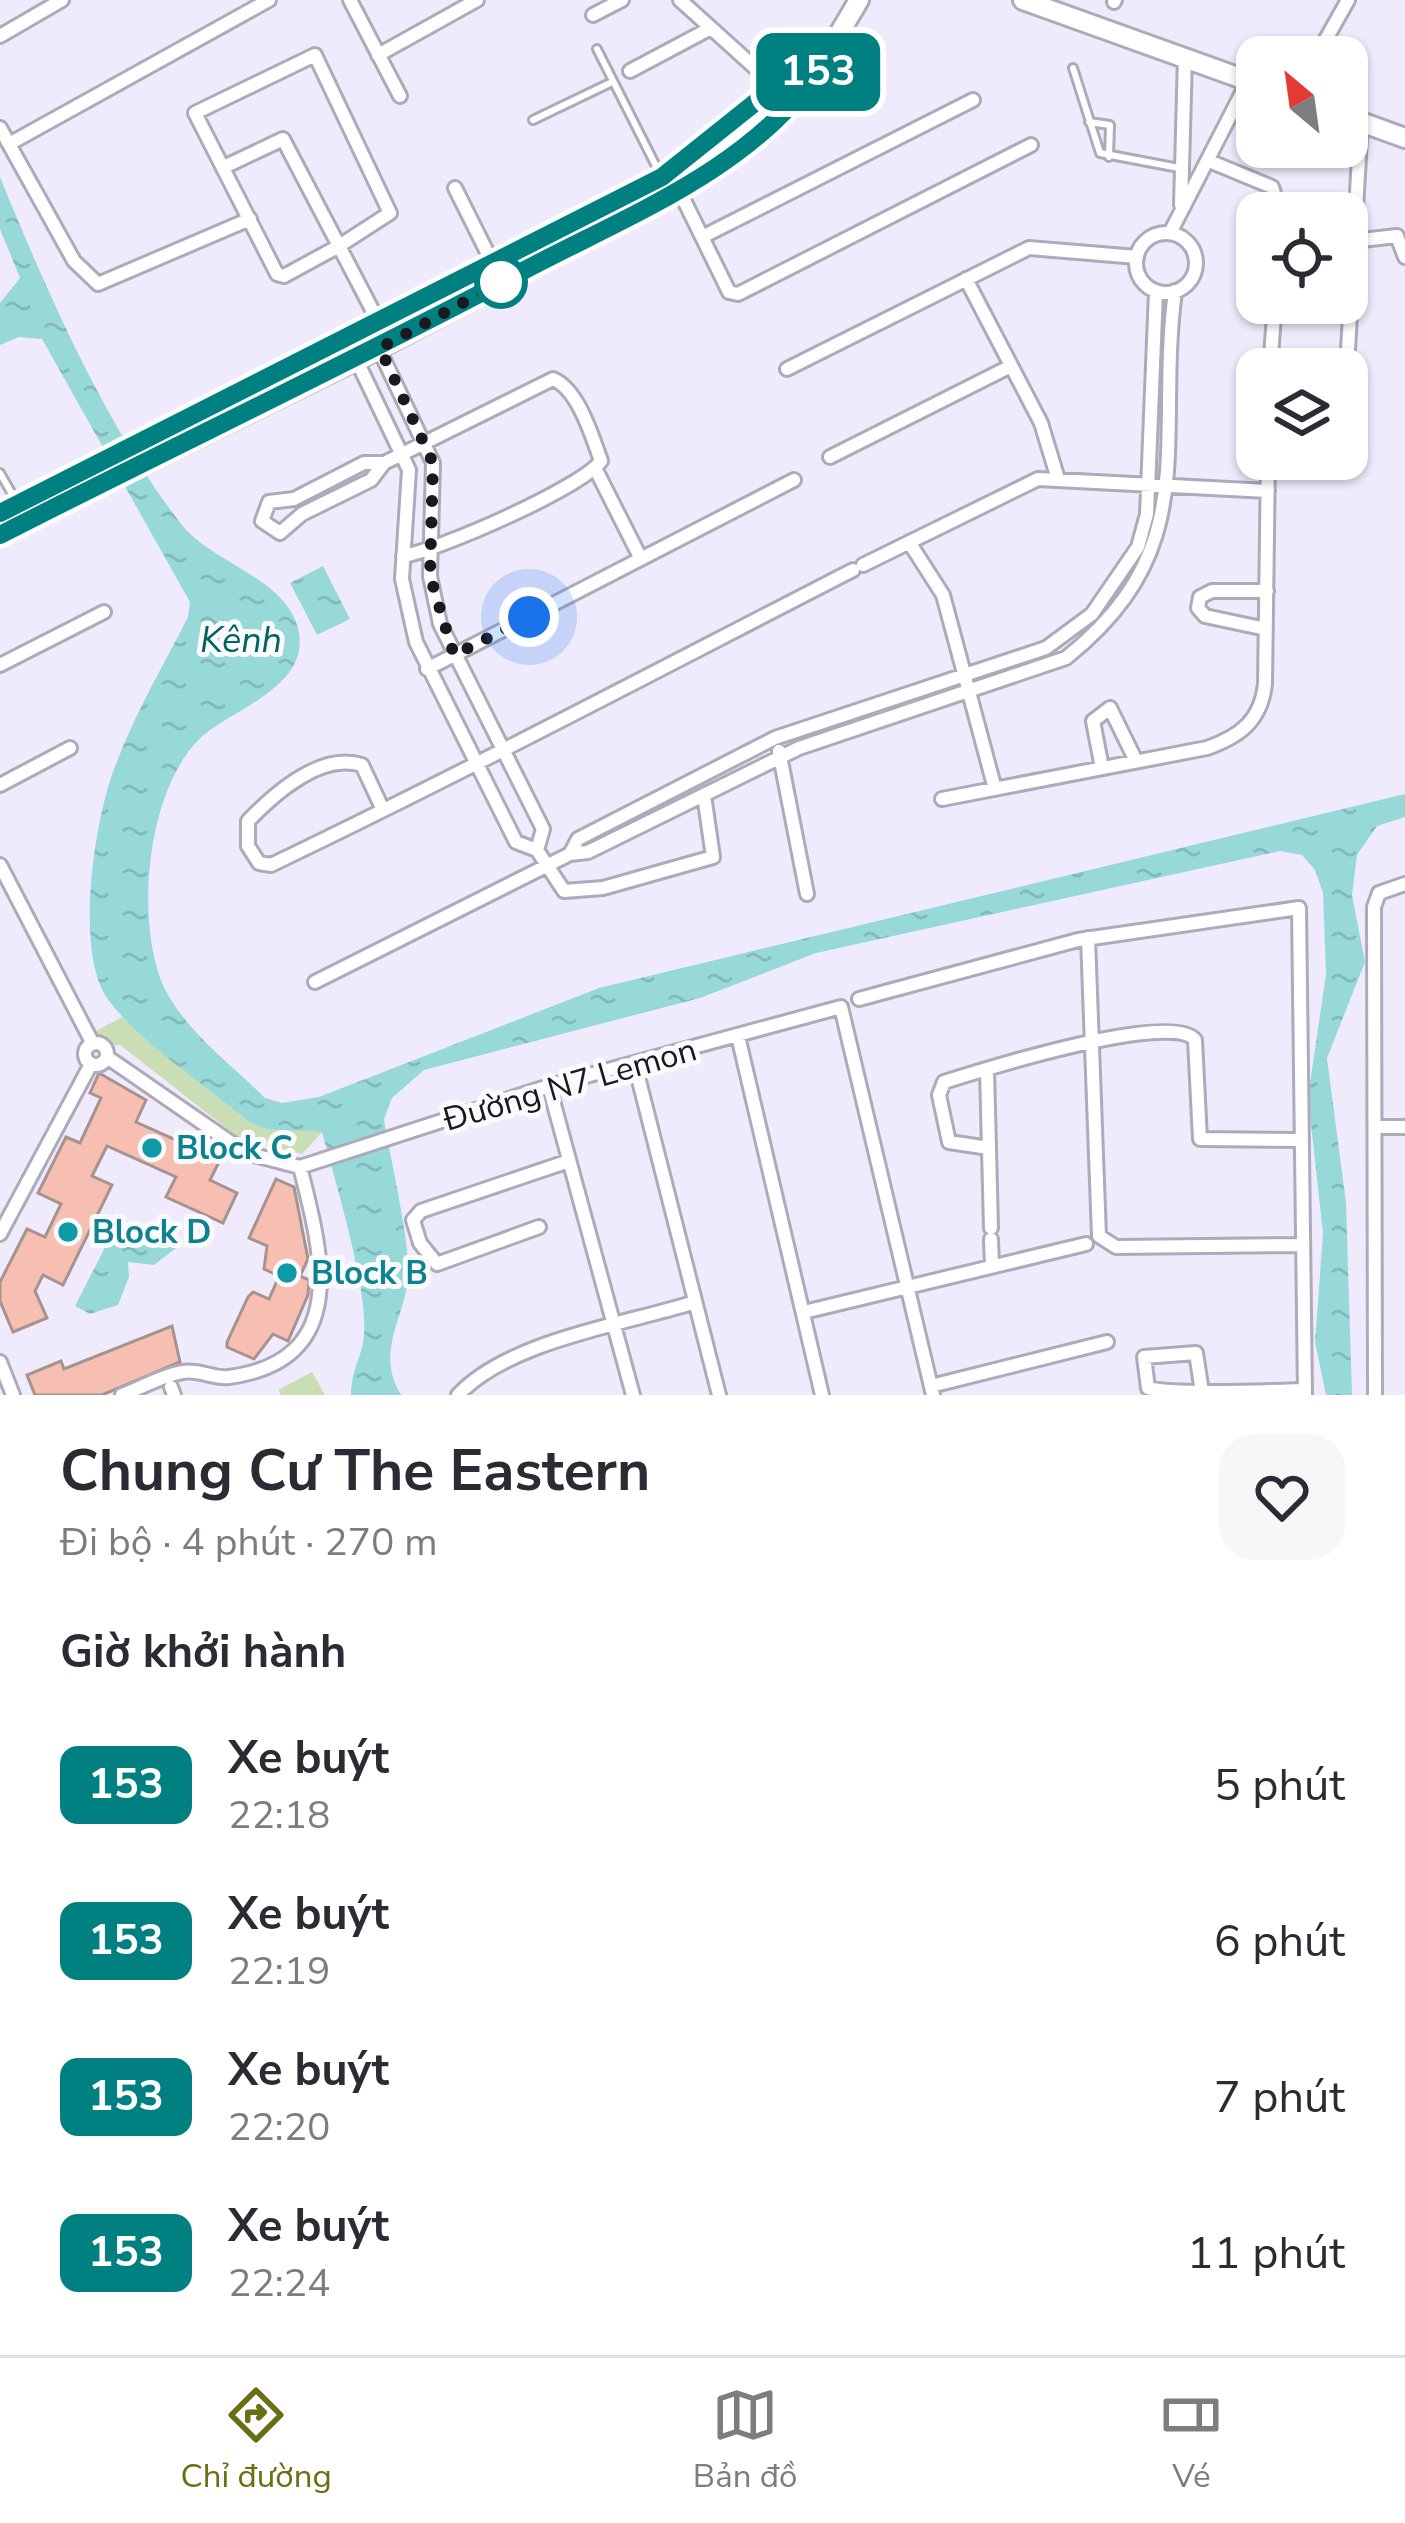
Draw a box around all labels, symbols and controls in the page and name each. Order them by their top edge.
line badge: 153 [749,33,887,111]
north arrow [1236,36,1368,168]
map controls [1236,36,1368,480]
text: 153 [780,43,856,100]
button: locate [1236,192,1368,324]
unlabelled marker [476,257,526,307]
button: layers [1236,348,1368,480]
your location [499,587,559,647]
water label: Kênh [200,616,282,665]
street label: Đường N7 Lemon [437,1027,702,1143]
place label: Block C [176,1126,293,1171]
marker: Block C [139,1135,165,1161]
place label: Block D [92,1210,211,1255]
marker: Block D [55,1219,81,1245]
place label: Block B [311,1251,428,1296]
marker: Block B [274,1260,300,1286]
text: Chung Cư The Eastern [60,1432,650,1510]
button: heart [1219,1434,1345,1560]
text: Đi bộ · 4 phút · 270 m [60,1516,438,1569]
text: Giờ khởi hành [60,1622,346,1683]
text: Xe buýt [228,1728,389,1789]
text: 5 phút [1214,1755,1345,1816]
text: 153 [88,1756,164,1813]
text: 22:18 [228,1789,331,1842]
text: Xe buýt [228,1884,389,1945]
text: 6 phút [1214,1911,1345,1972]
text: 153 [88,1912,164,1969]
text: 22:19 [228,1945,331,1998]
text: Xe buýt [228,2040,389,2101]
text: 7 phút [1214,2067,1345,2128]
text: 153 [88,2068,164,2125]
text: 22:20 [228,2101,331,2154]
text: Xe buýt [228,2196,389,2257]
text: 11 phút [1187,2223,1345,2284]
text: 153 [88,2224,164,2281]
text: 22:24 [228,2257,331,2310]
tab: Chỉ đường [181,2382,332,2499]
tab: Bản đồ [693,2382,797,2499]
tab: Vé [1158,2382,1224,2499]

